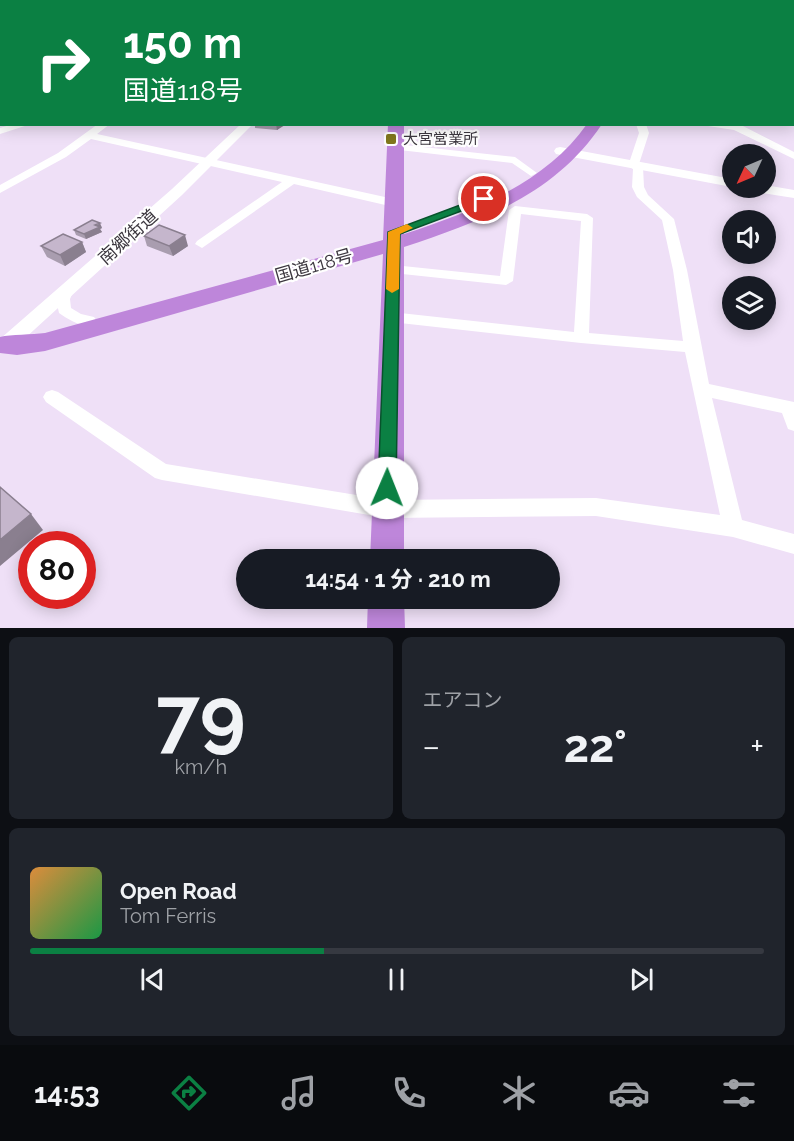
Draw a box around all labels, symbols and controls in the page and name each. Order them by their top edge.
text: 150 m [123,19,242,68]
icon: right [24,24,102,102]
text: 国道118号 [123,75,243,106]
place label: 大宮営業所 [403,130,478,148]
marker: 大宮営業所 [384,132,398,146]
north arrow [722,144,776,198]
map controls [722,144,776,330]
pin [458,173,509,224]
icon: arrive [467,182,500,215]
street label: 南郷街道 [94,205,161,269]
button: sound [722,210,776,264]
street label: 国道118号 [272,244,355,287]
button: layers [722,276,776,330]
position arrow [355,456,419,520]
speed limit sign: 80 [18,531,96,609]
text: 14:54 · 1 分 · 210 m [305,566,491,592]
text: 79 [156,670,246,761]
text: エアコン [423,688,503,712]
text: 22° [564,720,627,773]
text: − [423,727,440,766]
text: + [750,727,764,766]
text: km/h [174,755,227,779]
text: Open Road [120,878,237,904]
text: Tom Ferris [120,904,216,928]
icon: previous [136,963,169,996]
icon: pause [380,963,413,996]
icon: next [625,963,658,996]
icon: directions [168,1072,210,1114]
icon: music [278,1072,320,1114]
icon: phone [388,1072,430,1114]
icon: climate [498,1072,540,1114]
icon: car [608,1072,650,1114]
icon: filters [718,1072,760,1114]
text: 14:53 [34,1078,99,1109]

